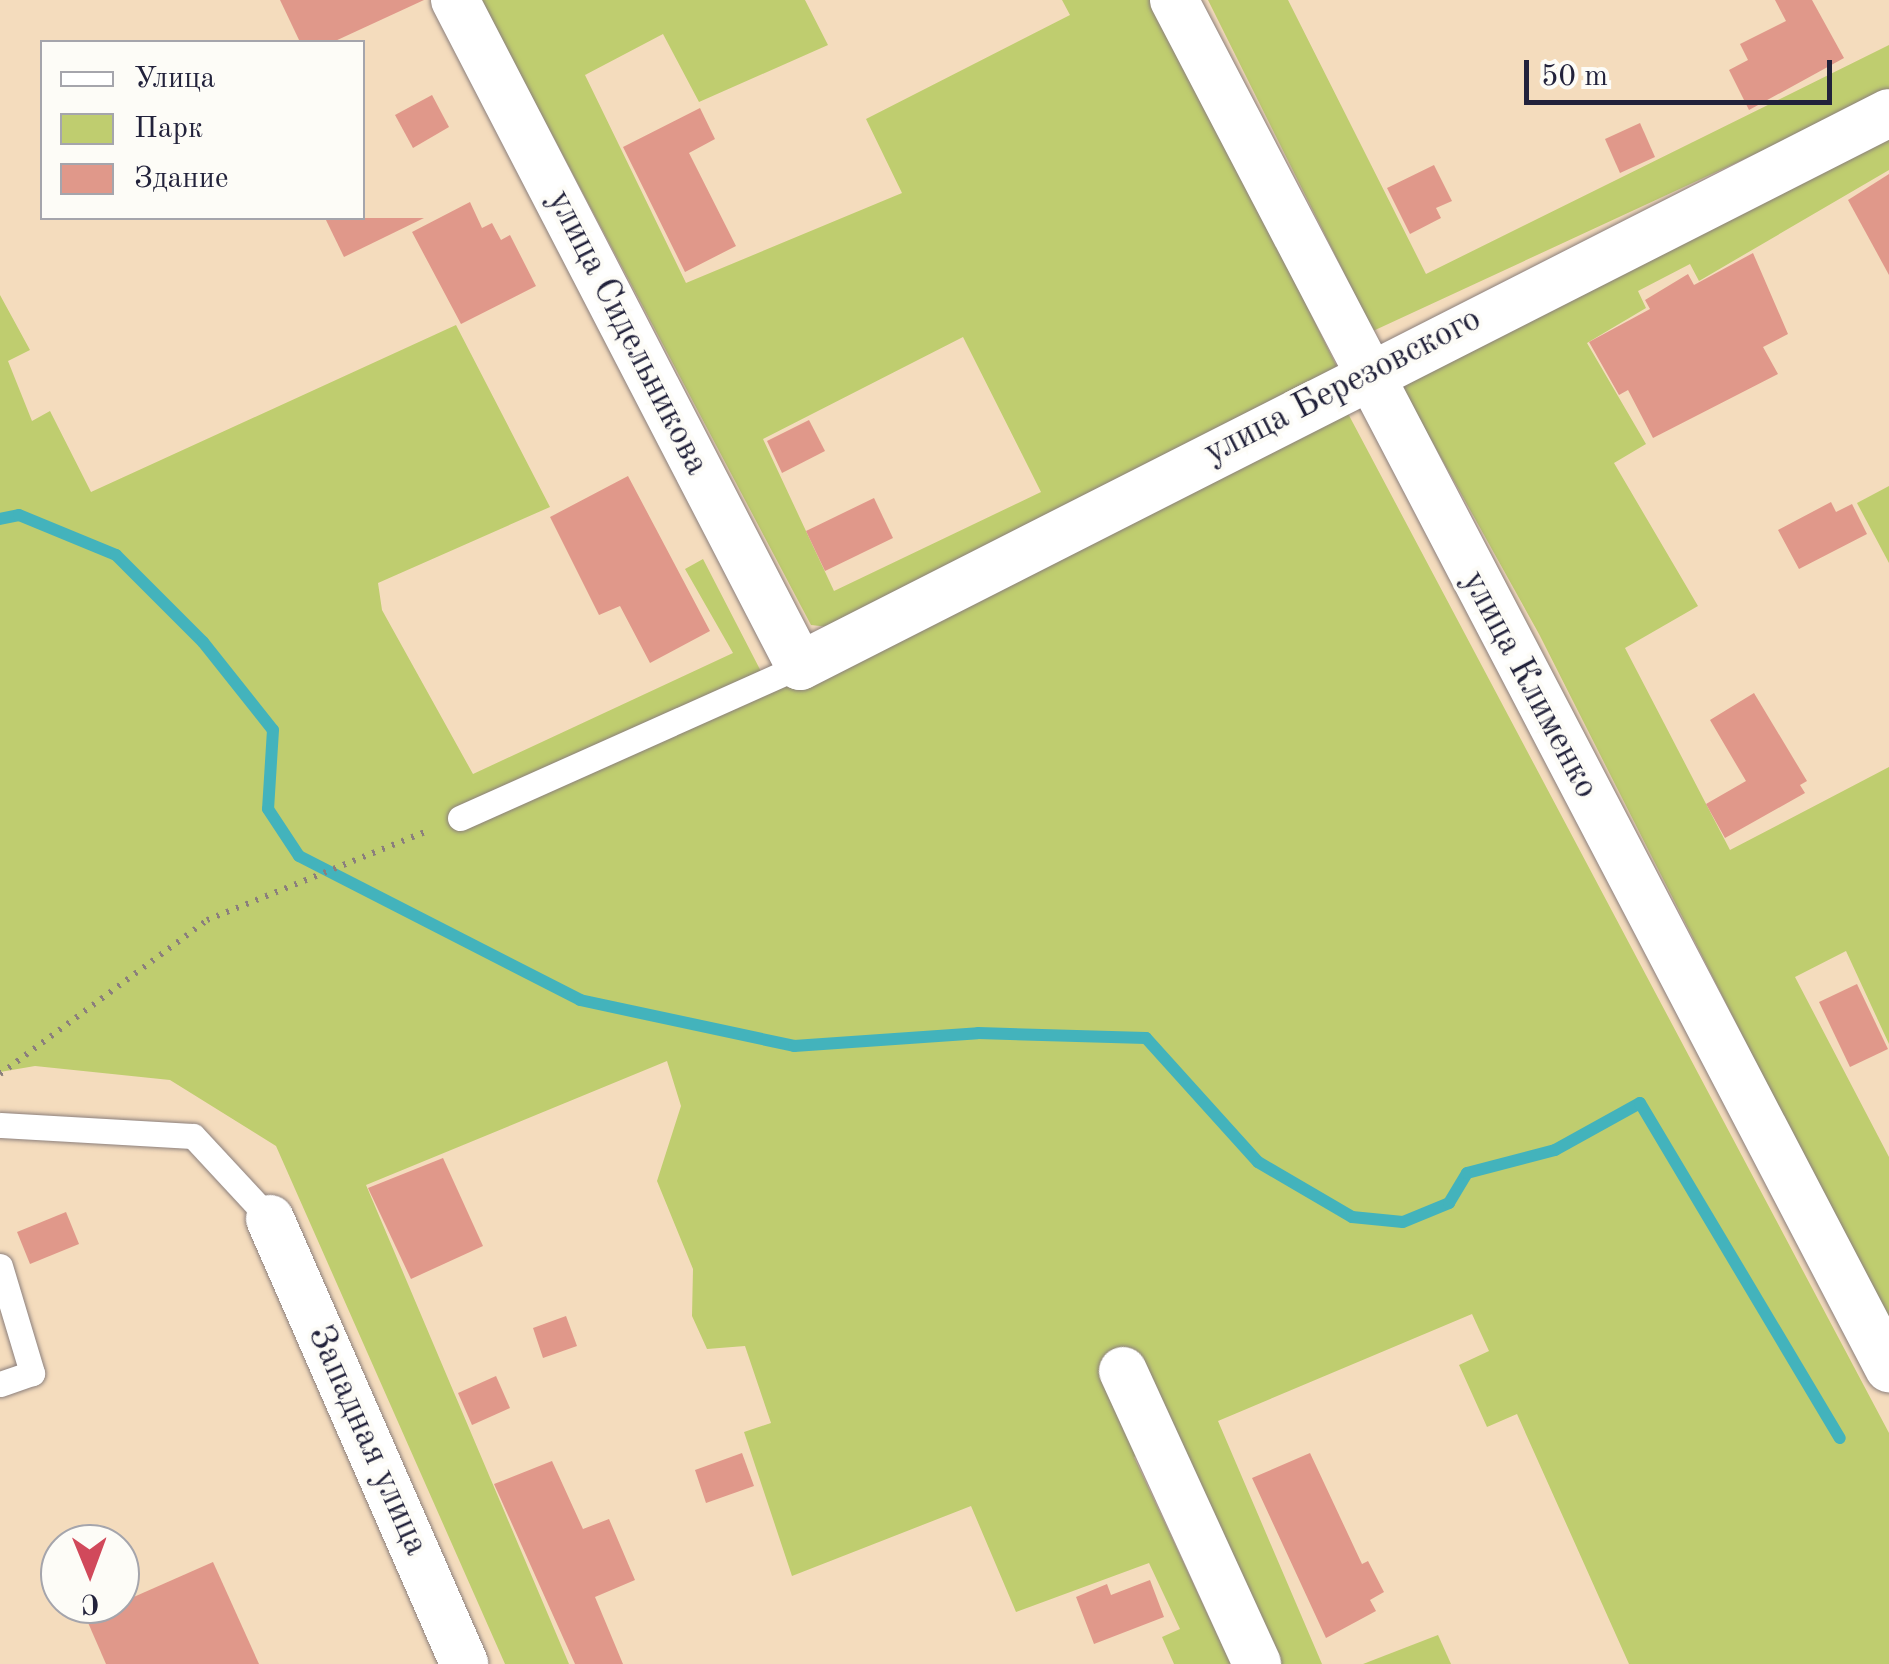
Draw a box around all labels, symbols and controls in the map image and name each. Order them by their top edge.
legend [40,40,365,220]
scale bar [1529,40,1836,102]
text: 50 m [1541,62,1608,92]
text: Улица [134,64,215,94]
text: Парк [134,114,203,144]
text: Здание [134,164,229,194]
street label: улица Сидельникова [537,184,717,482]
street label: улица Березовского [1198,299,1488,475]
street label: улица Клименко [1451,564,1607,806]
street label: Западная улица [298,1320,436,1562]
north arrow [40,1524,140,1624]
text: С [81,1588,100,1616]

